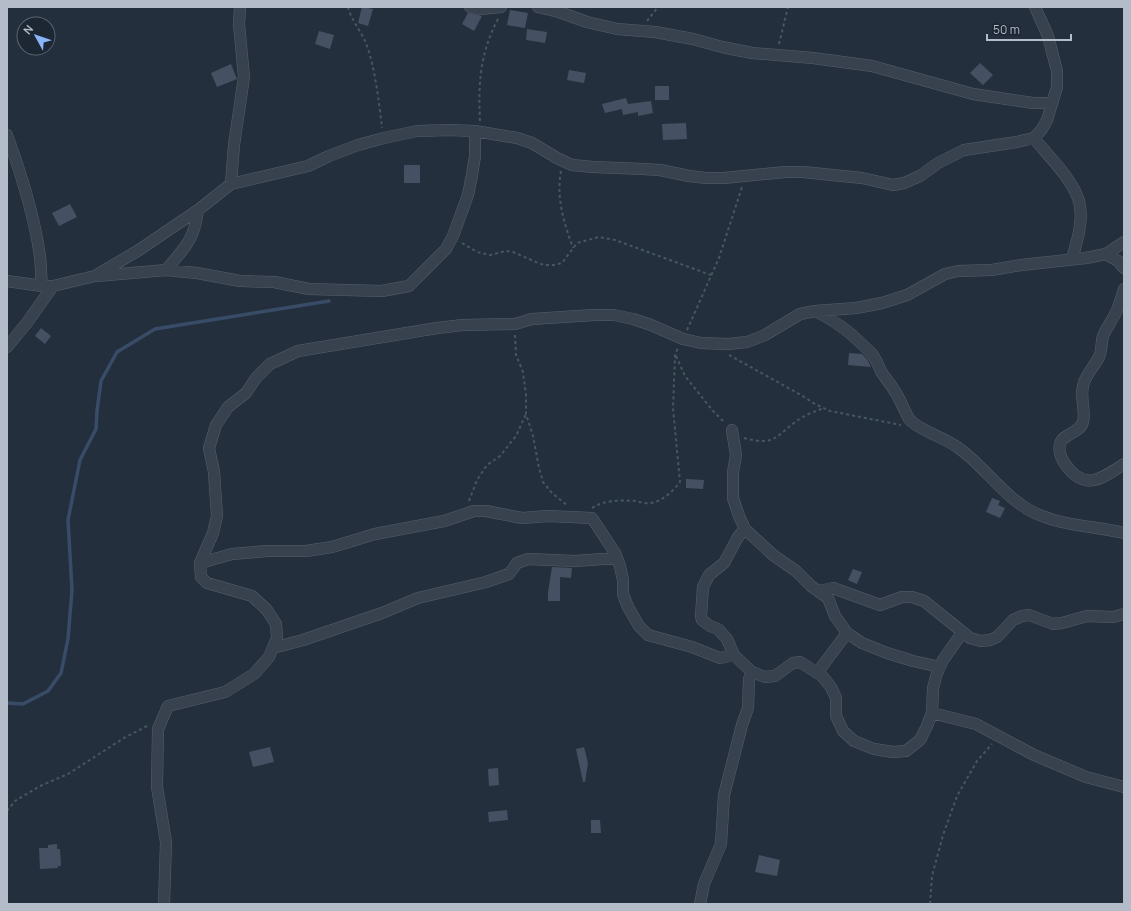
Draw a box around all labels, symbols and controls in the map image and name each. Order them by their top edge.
north arrow [16,16,56,56]
scale bar [987,16,1071,42]
text: N [20,21,36,37]
text: 50 m [993,21,1020,38]

